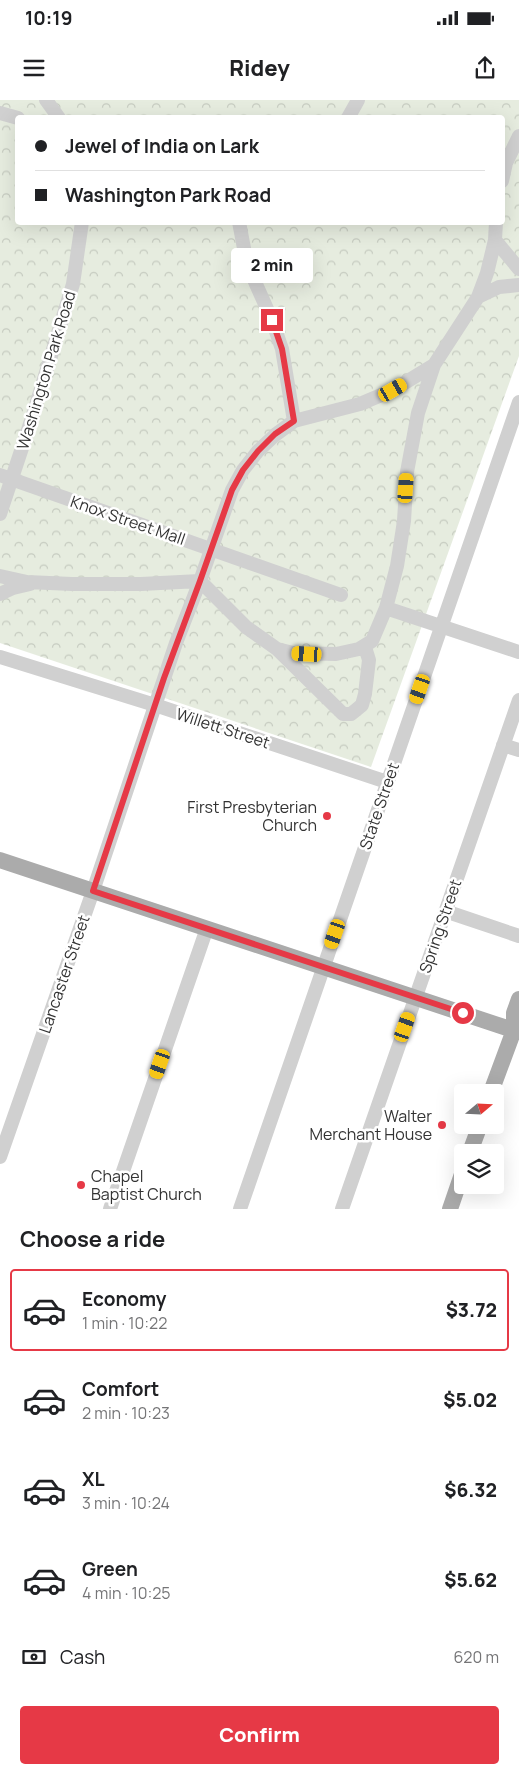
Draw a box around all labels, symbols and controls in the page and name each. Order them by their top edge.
text: 10:19 [25,5,72,31]
text: Ridey [229,53,290,83]
icon: menu [20,54,48,82]
icon: share [471,54,499,82]
text: Jewel of India on Lark [65,133,259,159]
text: Washington Park Road [65,182,271,208]
callout: 2 min [231,248,313,282]
text: 2 min [251,254,293,276]
street label: Washington Park Road [11,288,81,452]
route end [261,309,283,331]
car [376,376,409,404]
car [397,473,414,503]
street label: Knox Street Mall [68,490,188,550]
car [291,646,322,662]
car [408,672,431,706]
street label: Willett Street [173,703,273,753]
street label: State Street [354,759,404,853]
place label: First Presbyterian Church [187,796,317,836]
marker: First Presbyterian Church [321,810,333,822]
street label: Spring Street [414,876,466,976]
street label: Lancaster Street [33,912,95,1036]
car [323,917,346,951]
route start [452,1002,474,1024]
car [393,1010,416,1044]
car [148,1047,171,1081]
north arrow [454,1084,504,1134]
map controls [454,1084,504,1194]
place label: Walter Merchant House [310,1105,432,1145]
marker: Walter Merchant House [436,1119,448,1131]
button: layers [454,1144,504,1194]
place label: Chapel Baptist Church [91,1165,202,1205]
marker: Chapel Baptist Church [75,1179,87,1191]
text: Choose a ride [20,1224,165,1254]
text: Economy [82,1286,166,1312]
icon: car [22,1288,67,1333]
text: $3.72 [446,1297,497,1323]
text: 1 min · 10:22 [82,1312,167,1334]
text: Comfort [82,1376,159,1402]
icon: car [22,1378,67,1423]
text: $5.02 [443,1387,497,1413]
text: 2 min · 10:23 [82,1402,170,1424]
text: XL [82,1466,105,1492]
icon: car [22,1468,67,1513]
text: $6.32 [444,1477,497,1503]
text: 3 min · 10:24 [82,1492,170,1514]
text: Green [82,1556,138,1582]
icon: car [22,1558,67,1603]
text: $5.62 [444,1567,497,1593]
text: 4 min · 10:25 [82,1582,171,1604]
icon: cash [20,1643,48,1671]
text: Cash [60,1644,105,1670]
text: 620 m [453,1646,499,1668]
button: Confirm [20,1706,499,1764]

